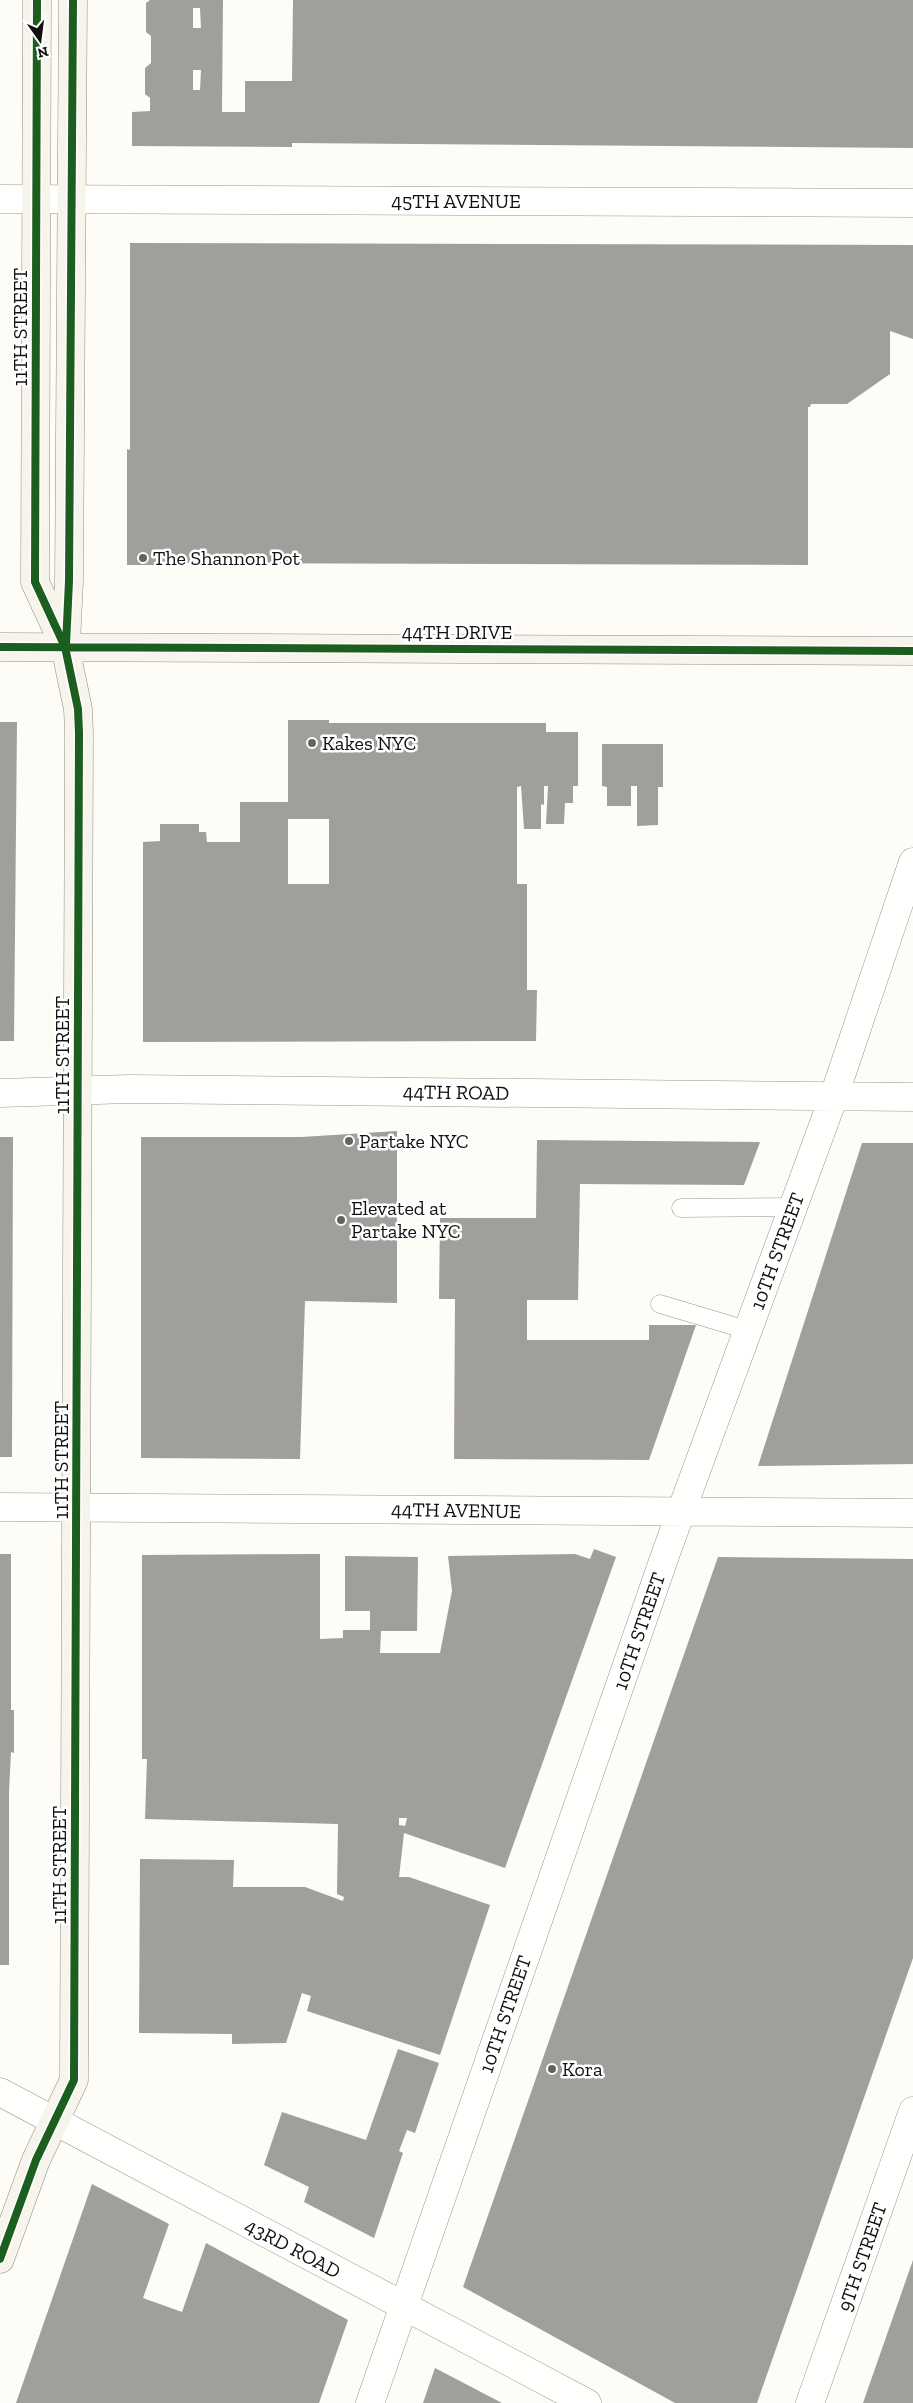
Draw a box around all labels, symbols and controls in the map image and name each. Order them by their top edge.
north arrow [15,15,65,65]
text: N [35,43,50,62]
street label: 45TH AVENUE [391,189,521,213]
street label: 11TH STREET [8,268,32,386]
place label: The Shannon Pot [153,546,301,570]
marker: The Shannon Pot [137,552,149,564]
street label: 44TH DRIVE [402,620,512,644]
place label: Kakes NYC [322,731,417,755]
marker: Kakes NYC [306,737,318,749]
street label: 11TH STREET [50,996,74,1114]
street label: 44TH ROAD [403,1079,509,1105]
place label: Partake NYC [359,1129,469,1153]
marker: Partake NYC [343,1135,355,1147]
street label: 10TH STREET [745,1189,809,1313]
place label: Elevated at Partake NYC [351,1196,461,1243]
marker: Elevated at Partake NYC [335,1214,347,1226]
street label: 11TH STREET [49,1401,73,1519]
street label: 44TH AVENUE [391,1497,521,1523]
street label: 10TH STREET [608,1569,670,1693]
street label: 11TH STREET [47,1806,71,1924]
street label: 10TH STREET [474,1952,536,2076]
place label: Kora [562,2057,603,2081]
marker: Kora [546,2063,558,2075]
street label: 9TH STREET [832,2199,892,2315]
street label: 43RD ROAD [241,2213,345,2283]

